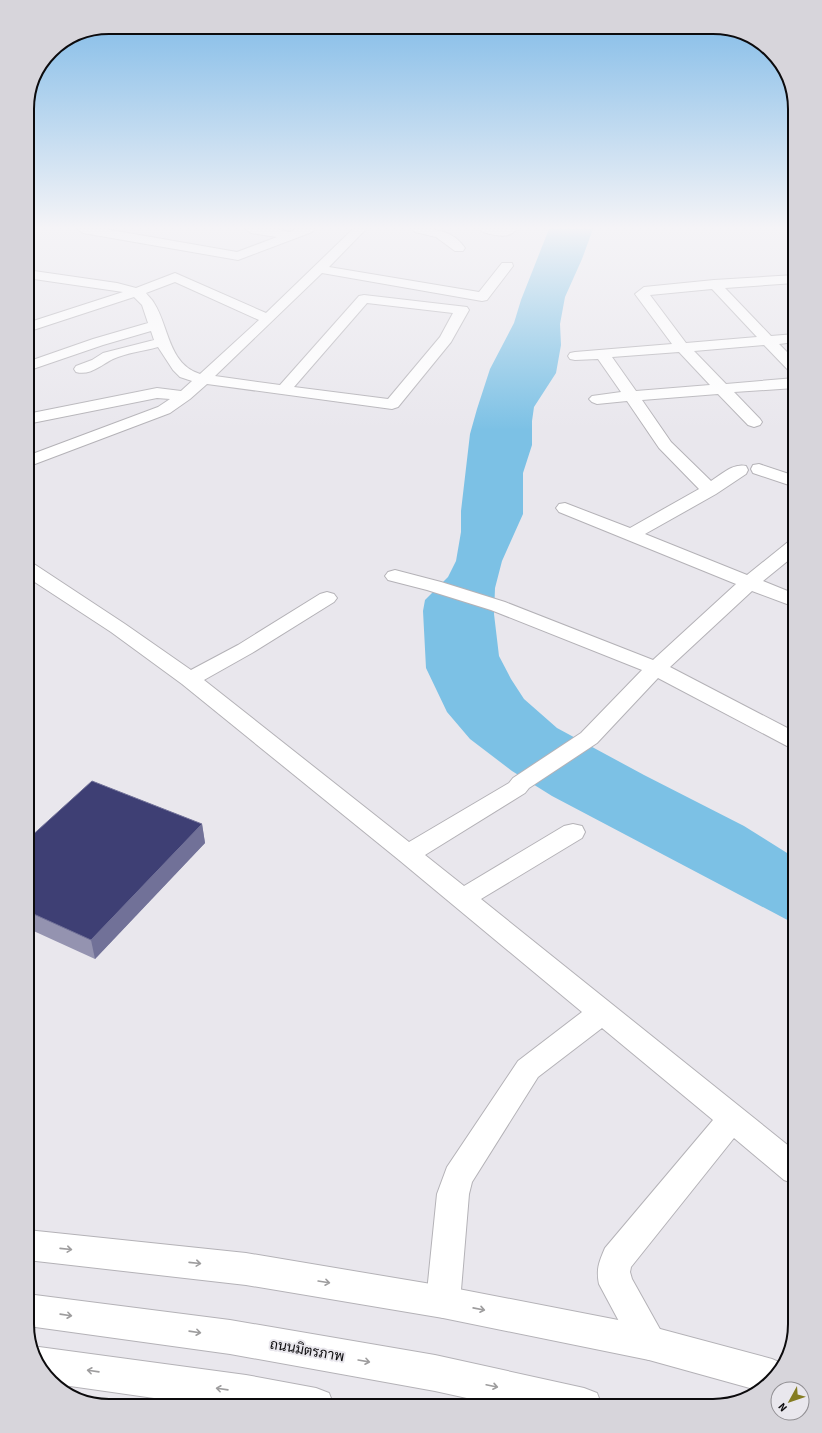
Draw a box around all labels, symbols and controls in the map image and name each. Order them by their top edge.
one-way arrow [59,1245,72,1253]
one-way arrow [188,1259,201,1267]
one-way arrow [317,1278,330,1286]
one-way arrow [472,1305,485,1313]
one-way arrow [59,1311,72,1319]
one-way arrow [188,1329,201,1336]
street label: ถนนมิตรภาพ [268,1335,346,1367]
one-way arrow [357,1357,370,1365]
one-way arrow [87,1367,100,1375]
north arrow [770,1381,810,1421]
one-way arrow [485,1382,498,1390]
one-way arrow [216,1385,229,1393]
text: N [775,1399,791,1415]

